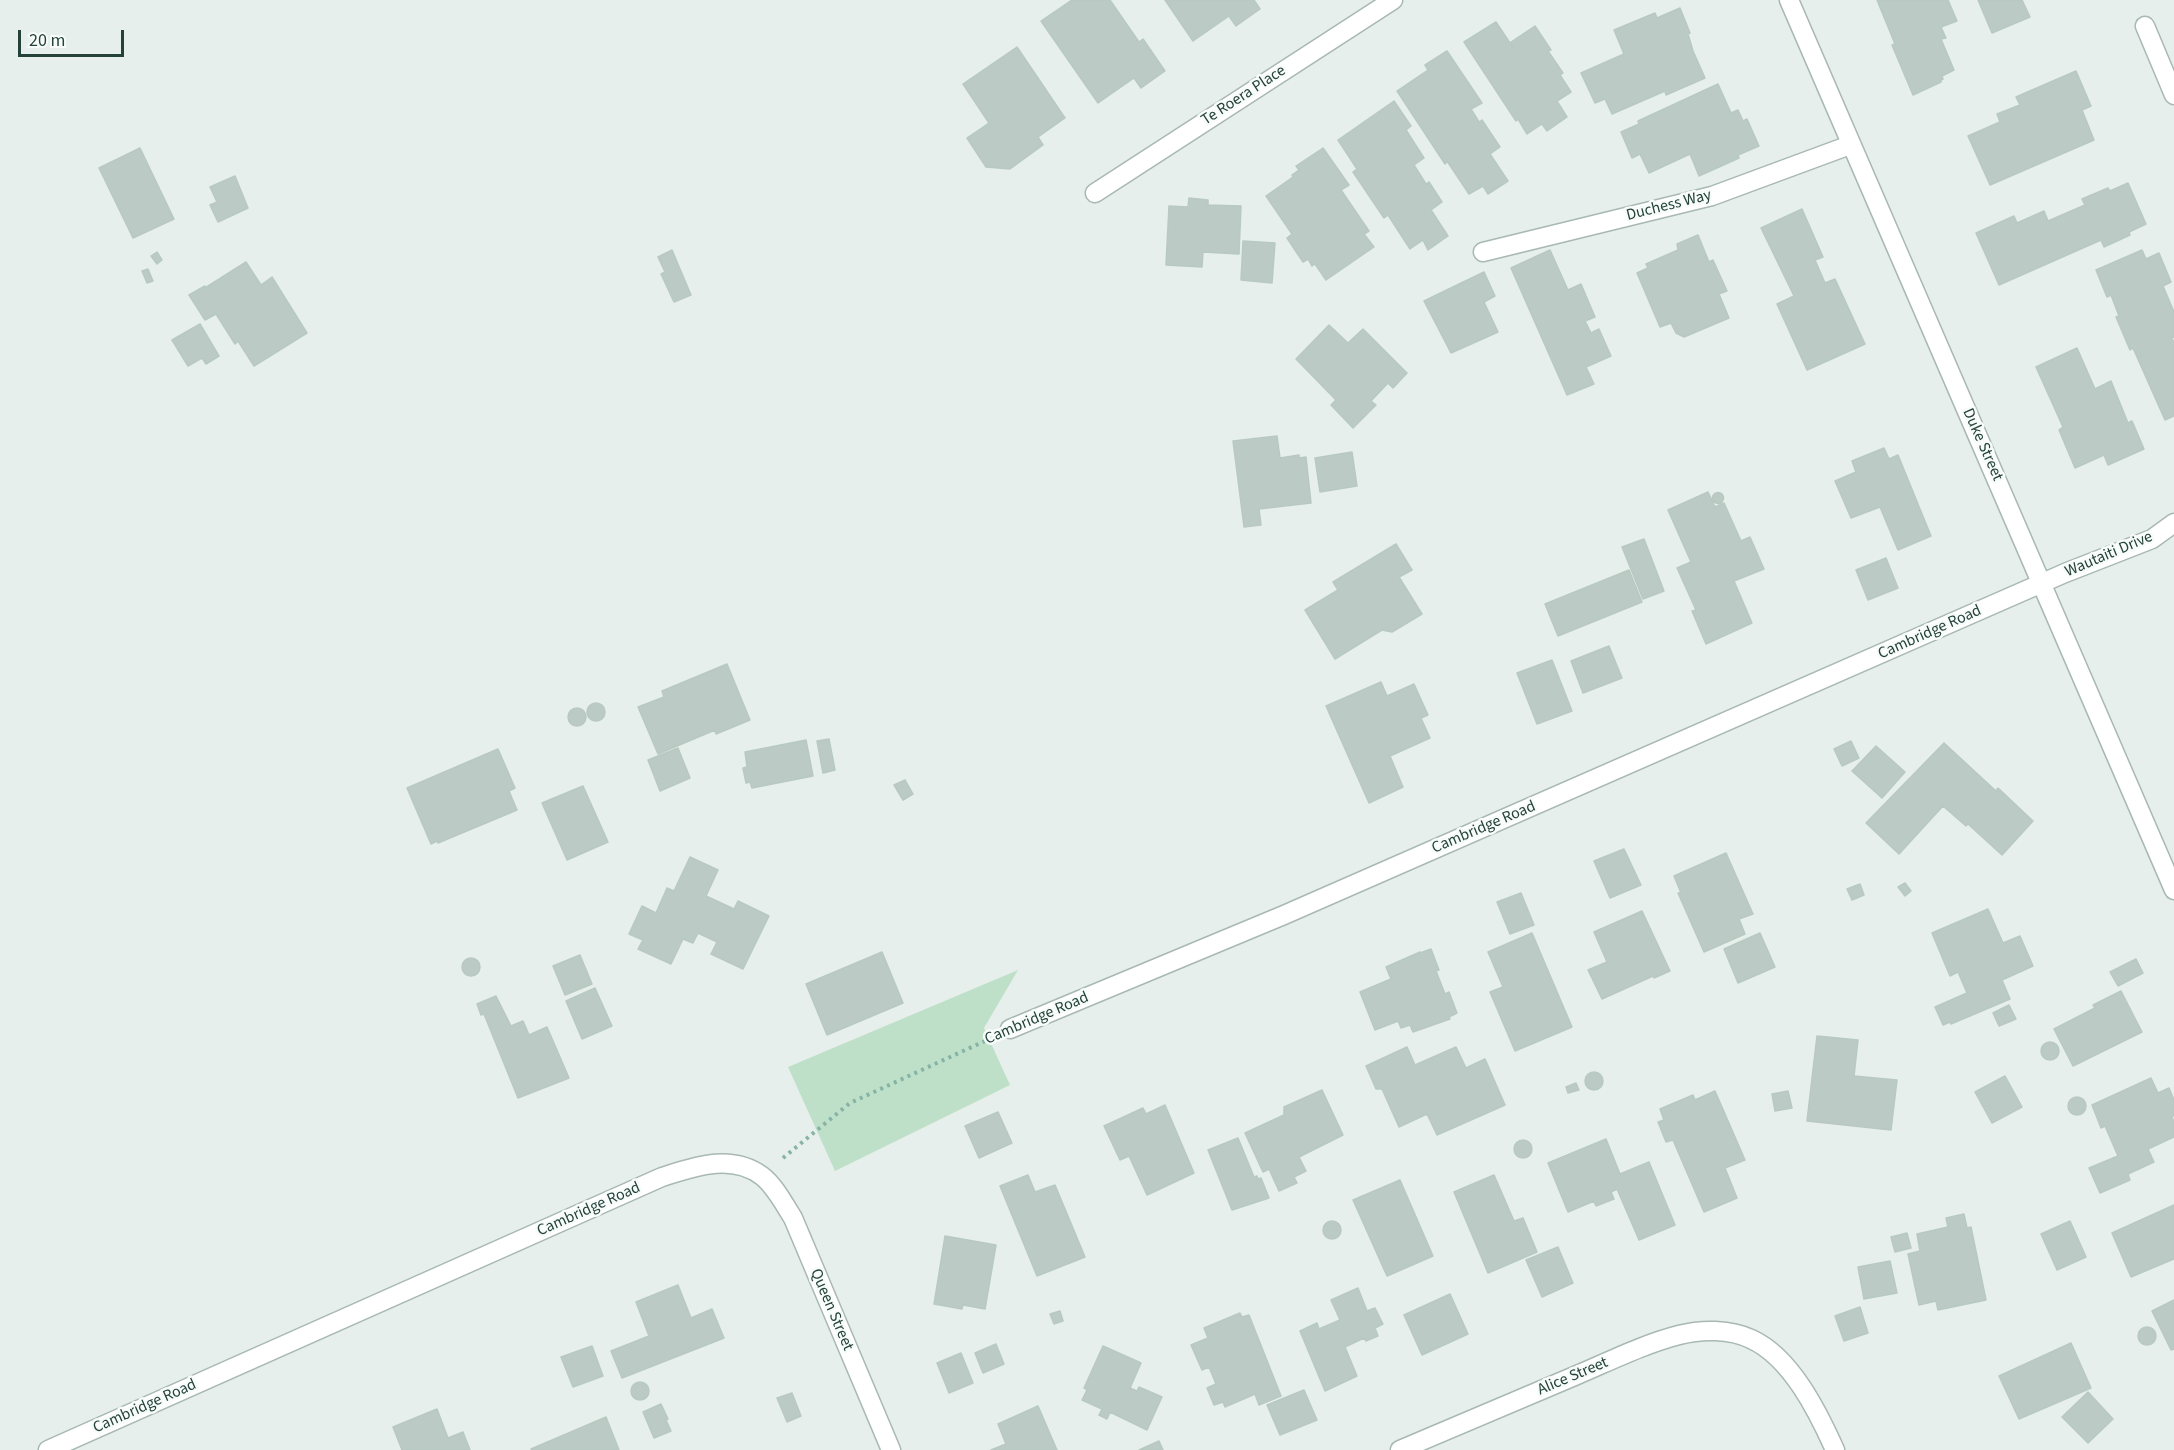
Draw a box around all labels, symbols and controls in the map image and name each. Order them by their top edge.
scale bar [21,18,128,56]
text: 20 m [29,28,65,53]
street label: Te Roera Place [1198,62,1290,130]
street label: Duchess Way [1624,186,1714,226]
street label: Duke Street [1957,406,2007,484]
street label: Wautaiti Drive [2062,528,2156,582]
street label: Cambridge Road [1875,602,1985,664]
street label: Cambridge Road [1429,797,1539,859]
street label: Cambridge Road [982,988,1092,1050]
street label: Cambridge Road [534,1179,644,1241]
street label: Queen Street [805,1266,857,1354]
street label: Alice Street [1535,1354,1611,1400]
street label: Cambridge Road [90,1376,200,1438]

